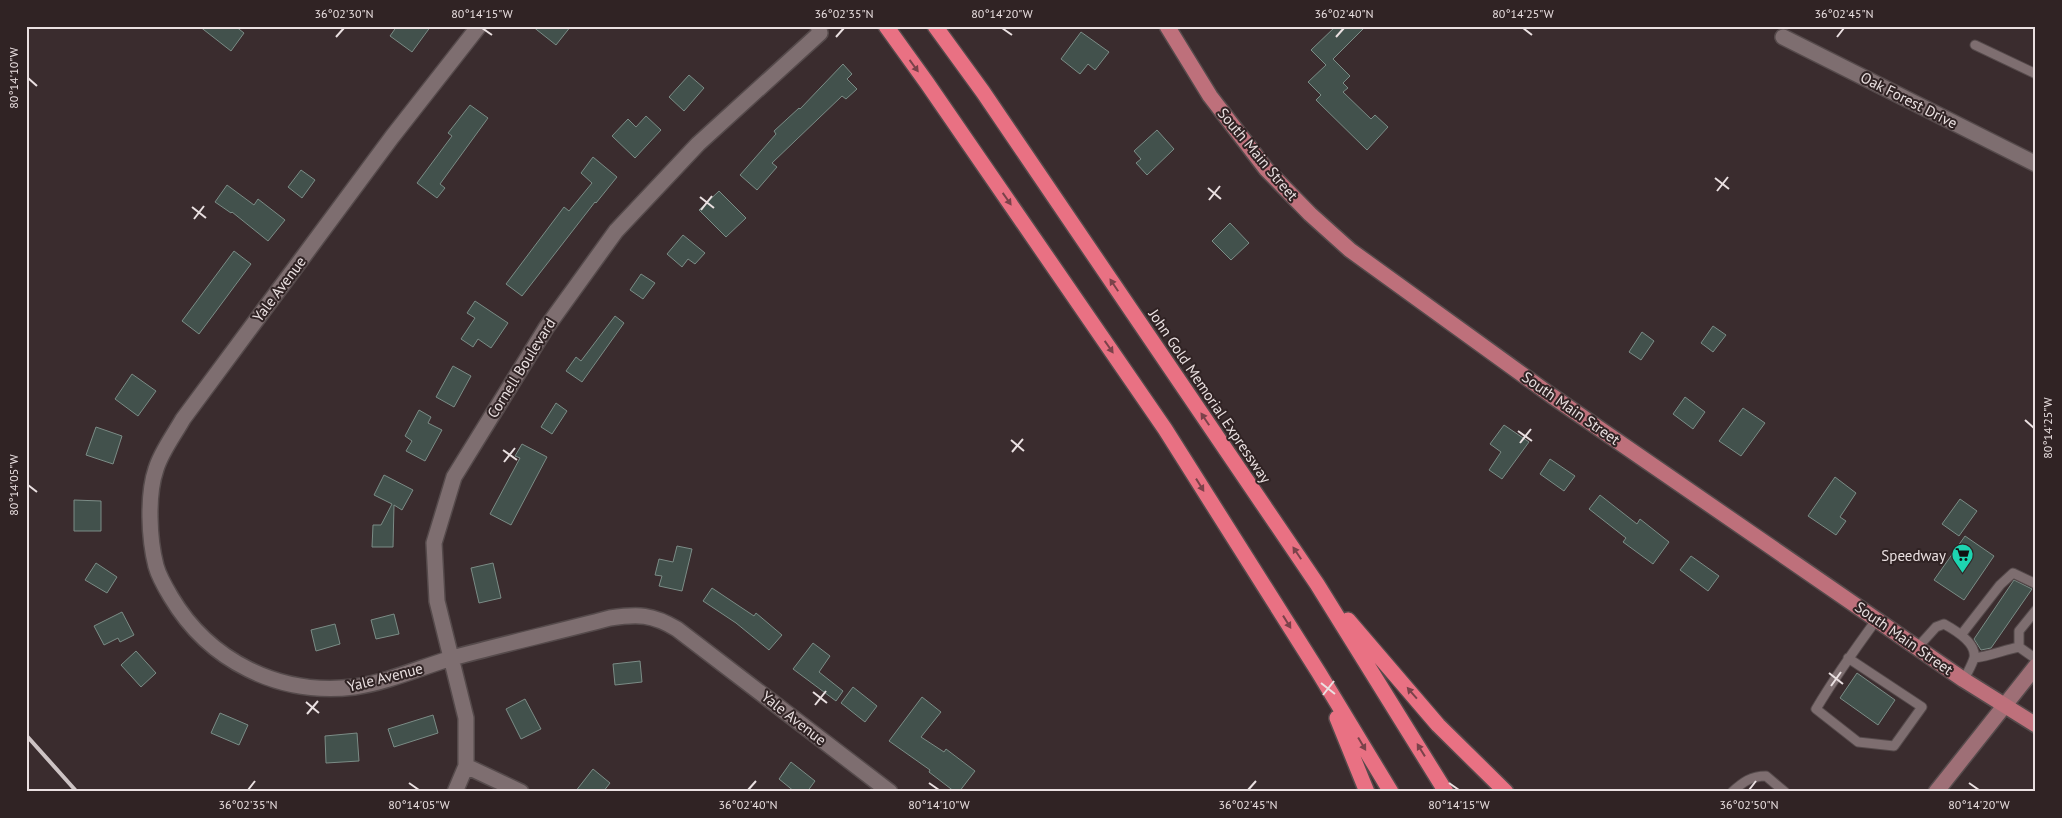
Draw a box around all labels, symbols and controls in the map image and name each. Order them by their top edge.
text: 36°02'30"N [314,6,374,21]
text: 80°14'15"W [451,6,513,21]
text: 36°02'35"N [814,6,874,21]
text: 80°14'20"W [971,6,1033,21]
text: 36°02'40"N [1314,6,1374,21]
text: 80°14'25"W [1492,6,1554,21]
text: 36°02'45"N [1814,6,1874,21]
text: 80°14'10"W [6,47,21,109]
one-way arrow [909,59,919,73]
street label: Oak Forest Drive [1857,67,1961,133]
street label: South Main Street [1214,104,1302,204]
one-way arrow [1002,192,1012,206]
street label: Yale Avenue [248,252,310,326]
one-way arrow [1109,278,1119,292]
street label: John Gold Memorial Expressway [1144,305,1275,487]
street label: Cornell Boulevard [483,315,559,421]
one-way arrow [1104,341,1114,354]
street label: South Main Street [1518,367,1624,449]
text: 80°14'25"W [2040,397,2055,459]
one-way arrow [1200,412,1210,426]
text: 80°14'05"W [6,454,21,516]
one-way arrow [1196,478,1205,491]
supermarket icon: Speedway [1950,543,1974,574]
place label: Speedway [1881,546,1946,565]
one-way arrow [1292,547,1302,560]
street label: South Main Street [1851,597,1957,679]
one-way arrow [1282,616,1292,629]
street label: Yale Avenue [345,658,425,696]
street label: Yale Avenue [758,687,830,749]
one-way arrow [1406,687,1417,700]
one-way arrow [1357,738,1366,751]
one-way arrow [1416,744,1425,757]
text: 36°02'35"N [218,797,278,812]
text: 80°14'05"W [388,797,450,812]
text: 36°02'40"N [718,797,778,812]
text: 80°14'10"W [908,797,970,812]
text: 36°02'45"N [1218,797,1278,812]
text: 80°14'15"W [1428,797,1490,812]
text: 36°02'50"N [1719,797,1779,812]
text: 80°14'20"W [1948,797,2010,812]

